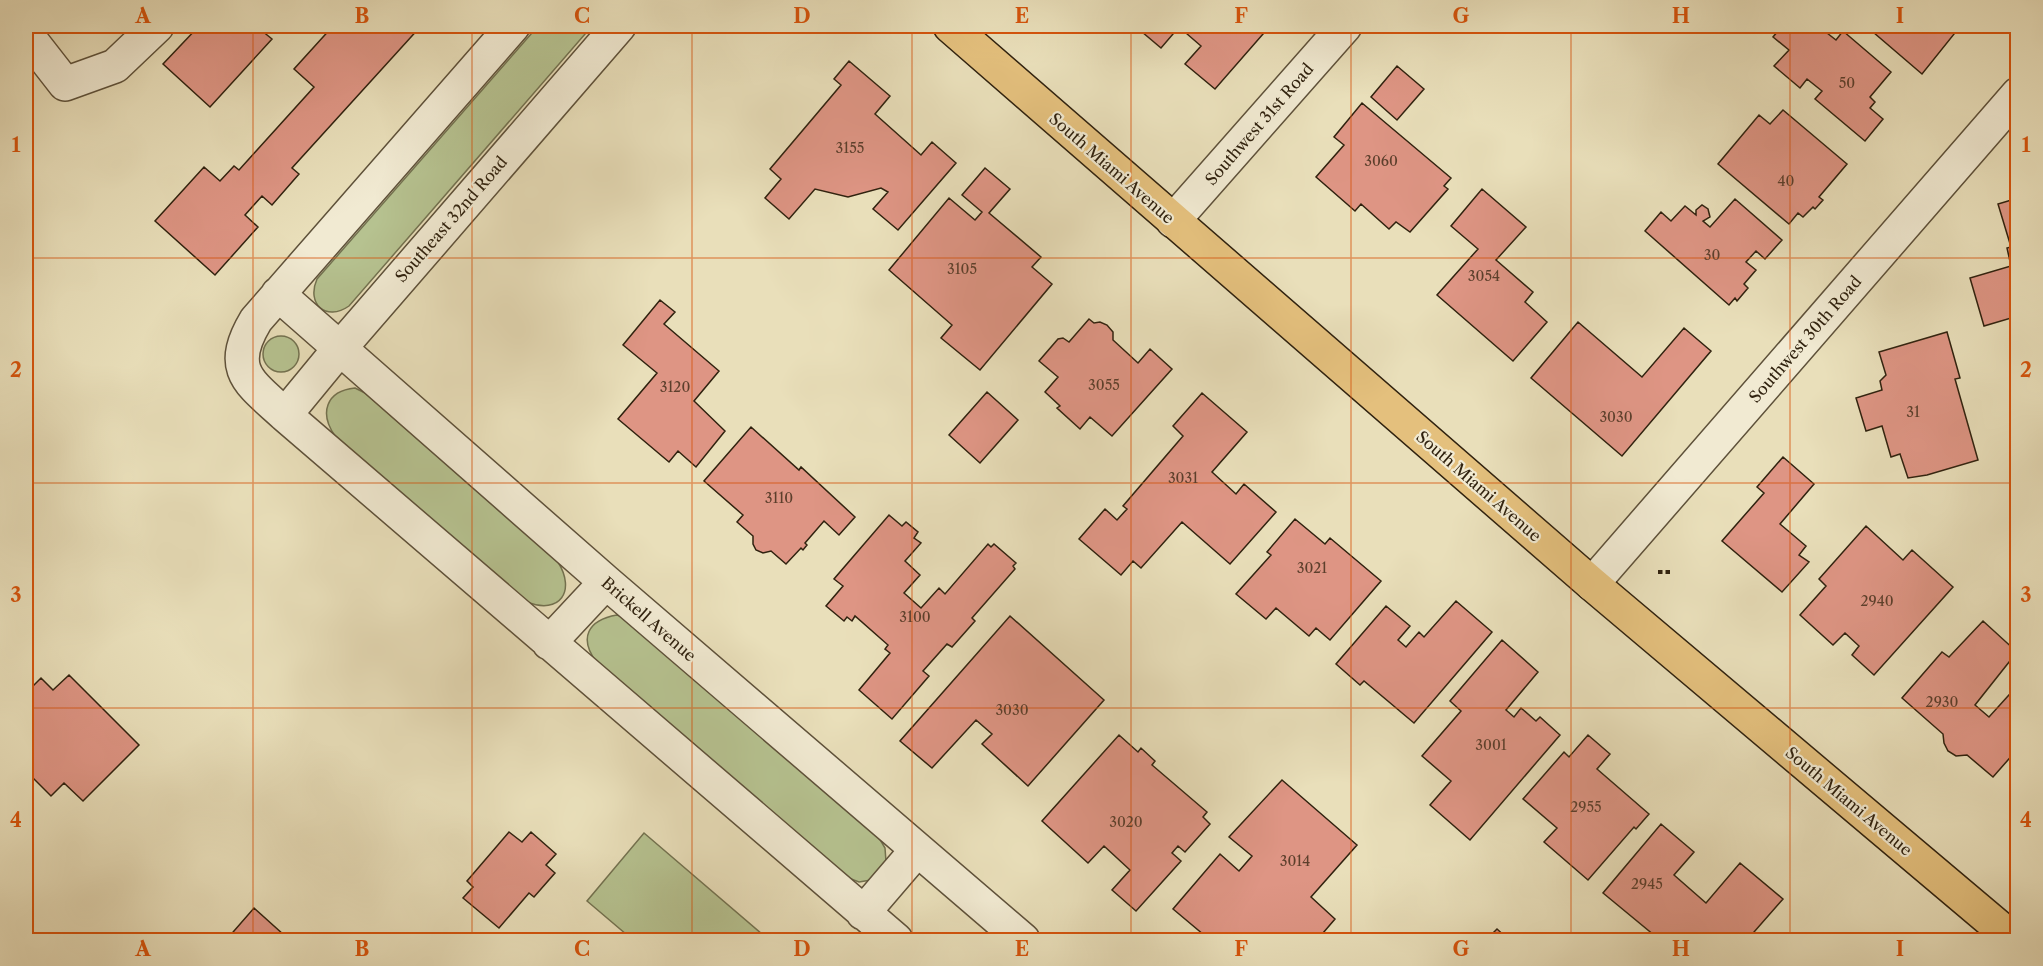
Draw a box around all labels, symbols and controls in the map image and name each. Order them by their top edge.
text: A [134,4,151,28]
text: B [355,4,370,28]
text: C [574,4,590,28]
text: D [793,4,811,28]
text: E [1015,4,1029,28]
text: F [1234,4,1248,28]
text: G [1453,4,1470,28]
text: H [1672,4,1690,28]
text: I [1896,4,1904,28]
street label: Southwest 31st Road [1201,59,1318,189]
house number: 50 [1839,74,1855,92]
street label: South Miami Avenue [1045,108,1179,228]
text: 1 [12,133,21,157]
text: 1 [2022,133,2031,157]
house number: 3155 [836,139,864,157]
street label: Southeast 32nd Road [391,152,511,286]
house number: 3060 [1364,152,1398,170]
house number: 40 [1778,172,1795,190]
house number: 30 [1704,246,1720,264]
house number: 3105 [947,260,977,278]
house number: 3054 [1468,267,1500,285]
street label: Southwest 30th Road [1744,271,1866,407]
text: 2 [10,358,22,382]
text: 2 [2020,358,2032,382]
house number: 3055 [1088,376,1120,394]
house number: 3120 [660,378,690,396]
house number: 31 [1906,403,1920,421]
house number: 3030 [1599,408,1633,426]
street label: South Miami Avenue [1412,426,1546,546]
house number: 3031 [1168,469,1198,487]
house number: 3110 [765,489,793,507]
house number: 3021 [1297,559,1327,577]
street label: Brickell Avenue [598,573,700,666]
text: 3 [10,583,22,607]
text: 3 [2020,583,2032,607]
house number: 2940 [1860,592,1894,610]
house number: 3100 [899,608,931,626]
house number: 2930 [1926,693,1959,711]
house number: 3030 [995,701,1029,719]
house number: 3001 [1475,736,1507,754]
street label: South Miami Avenue [1782,742,1916,860]
house number: 2955 [1570,798,1602,816]
text: 4 [10,808,22,832]
text: 4 [2020,808,2032,832]
house number: 3020 [1109,813,1143,831]
house number: 3014 [1280,852,1310,870]
house number: 2945 [1631,875,1663,893]
text: A [134,937,151,961]
text: B [355,937,370,961]
text: C [574,937,590,961]
text: D [793,937,811,961]
text: E [1015,937,1029,961]
text: F [1234,937,1248,961]
text: G [1453,937,1470,961]
text: H [1672,937,1690,961]
text: I [1896,937,1904,961]

